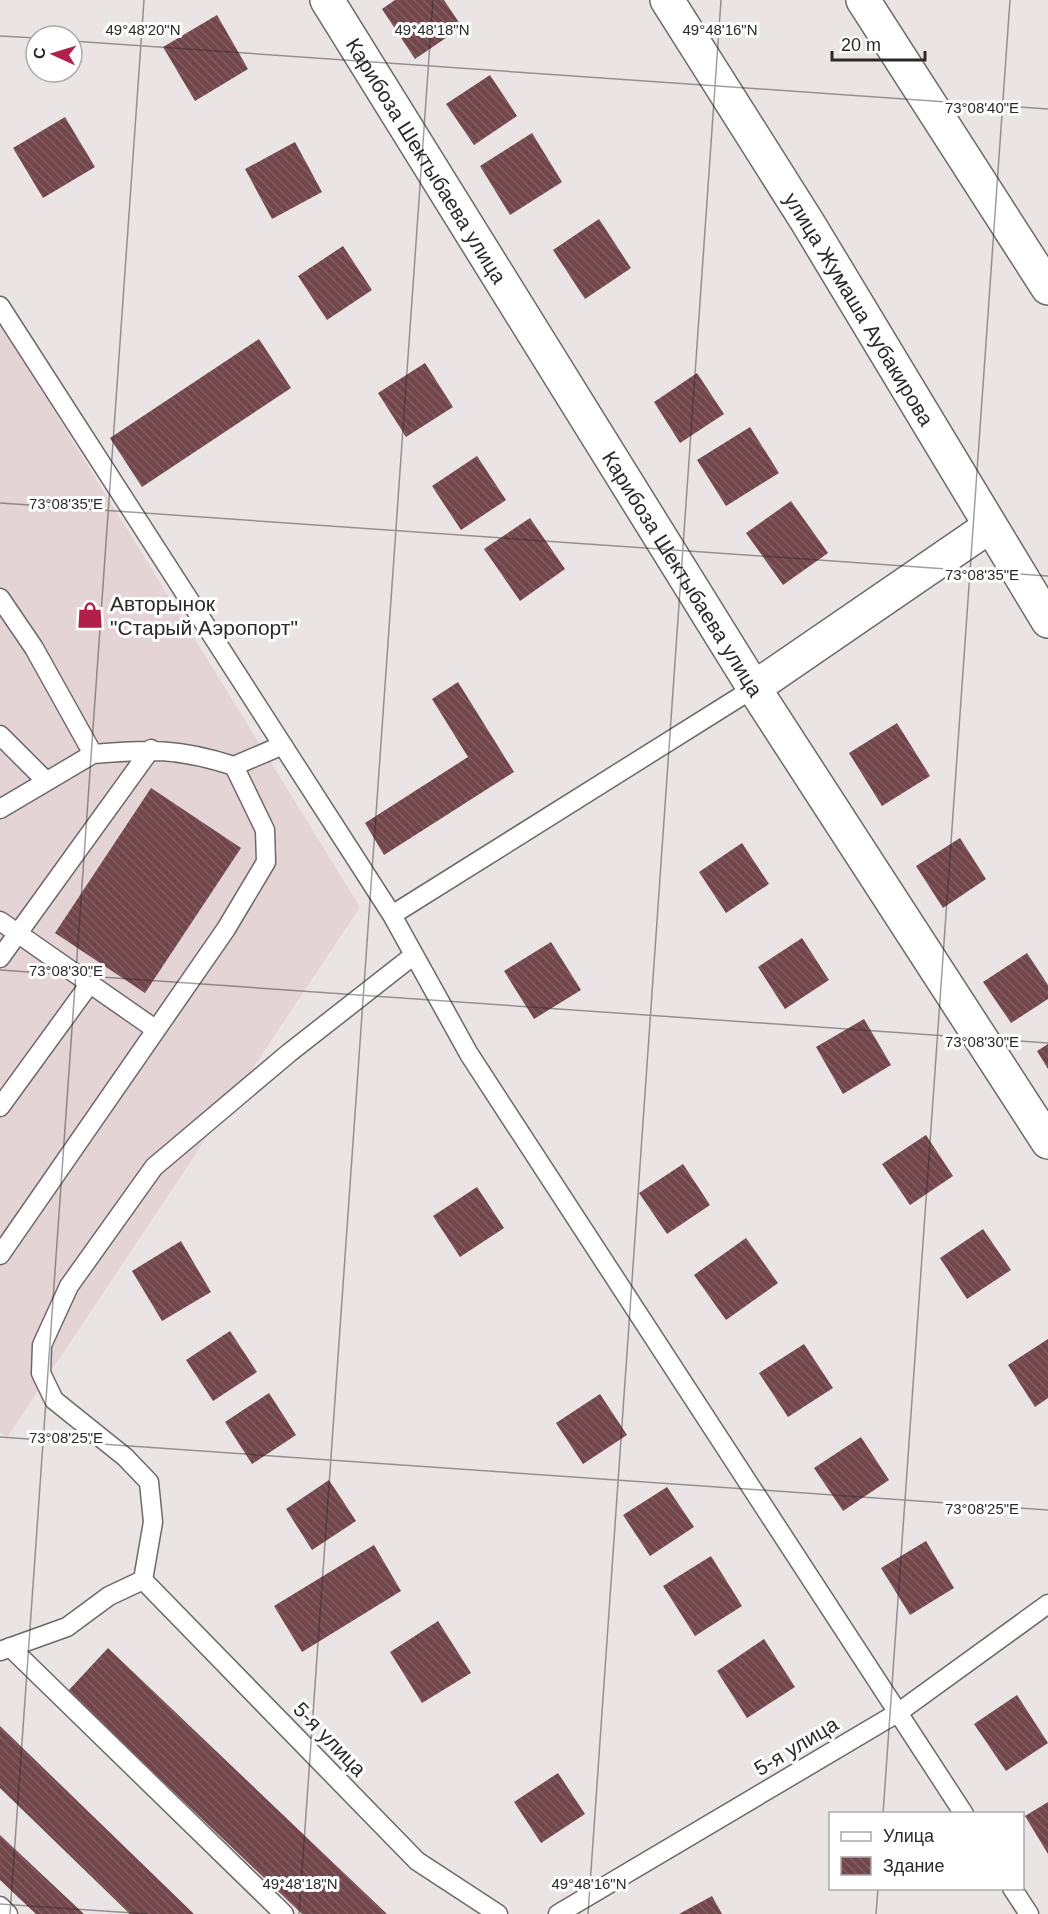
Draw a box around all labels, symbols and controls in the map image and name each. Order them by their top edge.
text: 49°48'20"N [105,21,181,38]
text: 49°48'18"N [394,21,470,38]
text: 49°48'16"N [682,21,758,38]
north arrow [24,24,84,84]
scale bar [832,24,925,62]
street label: Карибоза Шектыбаева улица [342,34,512,288]
text: 20 m [841,35,881,55]
text: С [31,46,48,59]
text: 73°08'40"E [945,99,1019,116]
street label: улица Жумаша Аубакирова [780,188,939,430]
street label: Карибоза Шектыбаева улица [598,447,768,701]
text: 73°08'35"E [29,495,103,512]
text: 73°08'35"E [945,566,1019,583]
place label: Авторынок "Старый Аэропорт" [110,592,298,639]
shop icon: Авторынок "Старый Аэропорт" [75,600,105,630]
text: 73°08'30"E [29,962,103,979]
text: 73°08'30"E [945,1033,1019,1050]
text: 73°08'25"E [29,1429,103,1446]
text: 73°08'25"E [945,1500,1019,1517]
street label: 5-я улица [289,1697,371,1781]
street label: 5-я улица [750,1712,842,1780]
legend [829,1812,1024,1890]
text: Улица [883,1826,935,1846]
text: Здание [883,1856,944,1876]
text: 49°48'18"N [262,1875,338,1892]
text: 49°48'16"N [551,1875,627,1892]

